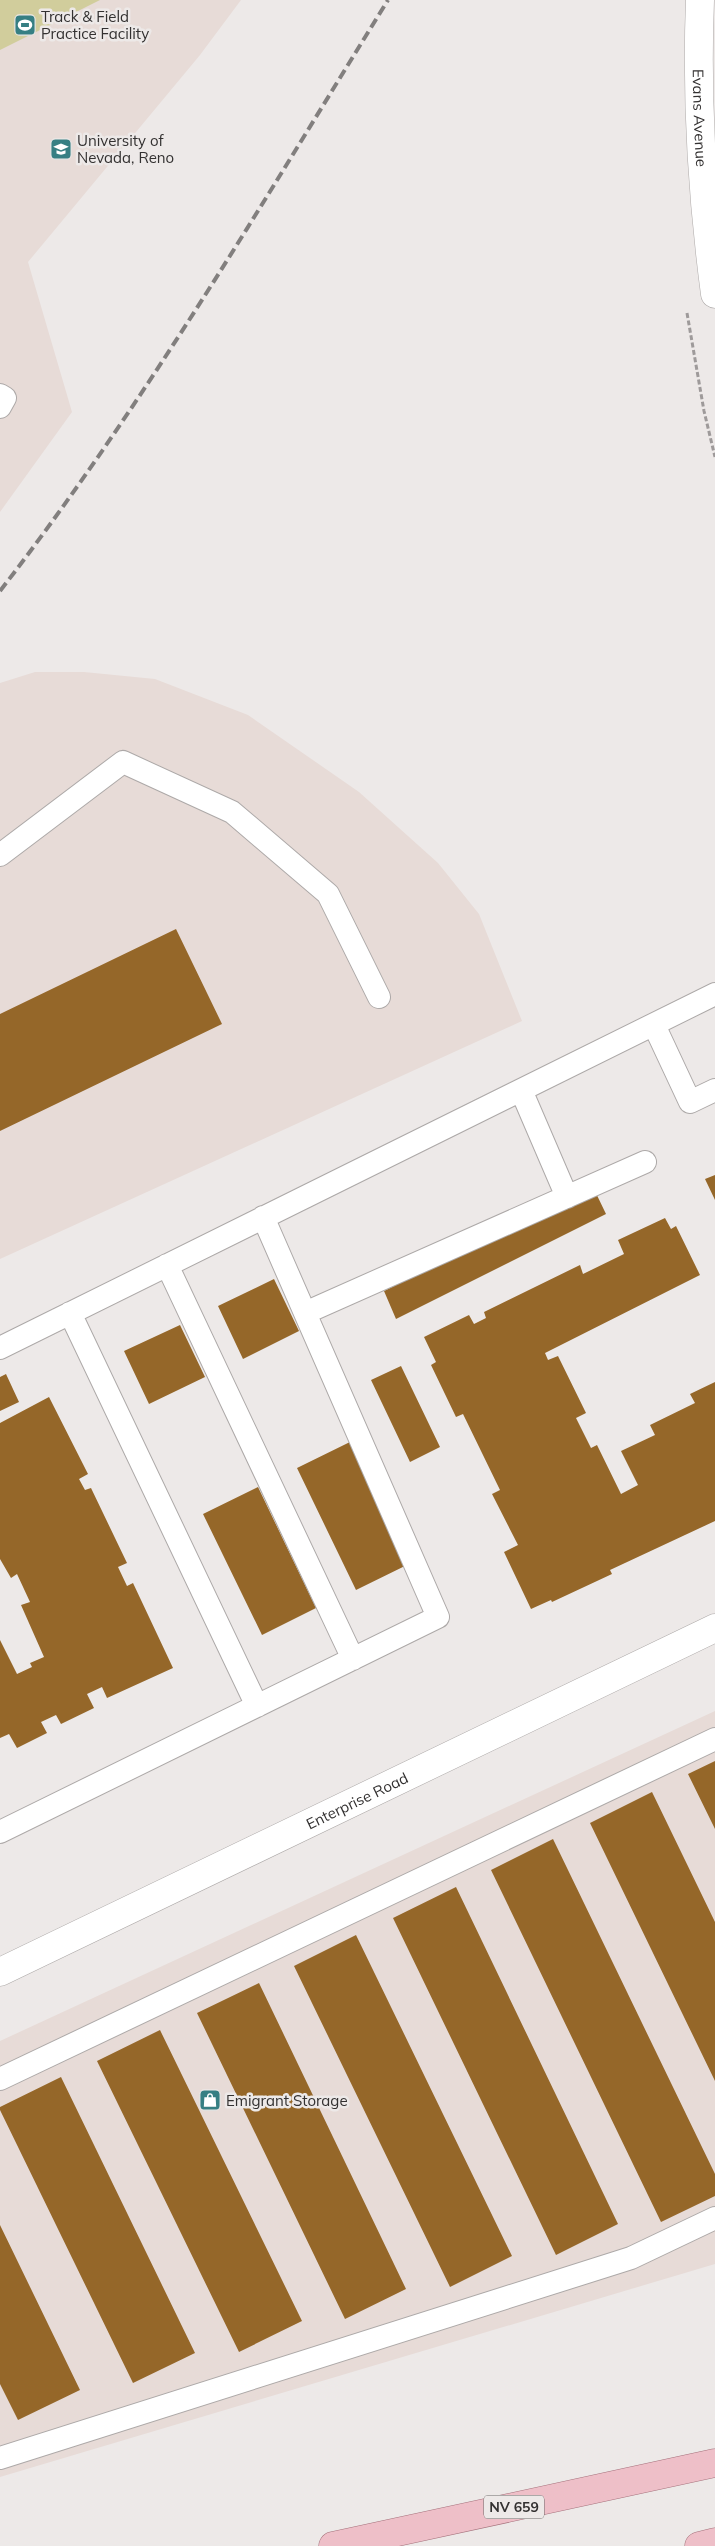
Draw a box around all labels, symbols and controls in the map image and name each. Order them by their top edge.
place label: Track & Field Practice Facility [41,7,149,43]
sports icon: Track & Field Practice Facility [13,13,37,37]
street label: Evans Avenue [689,69,712,168]
place label: University of Nevada, Reno [77,131,174,167]
school or university icon: University of Nevada, Reno [49,137,73,161]
street label: Enterprise Road [303,1768,411,1833]
shop icon: Emigrant Storage [198,2088,222,2112]
place label: Emigrant Storage [226,2091,348,2110]
road number: NV 659 [484,2496,544,2518]

